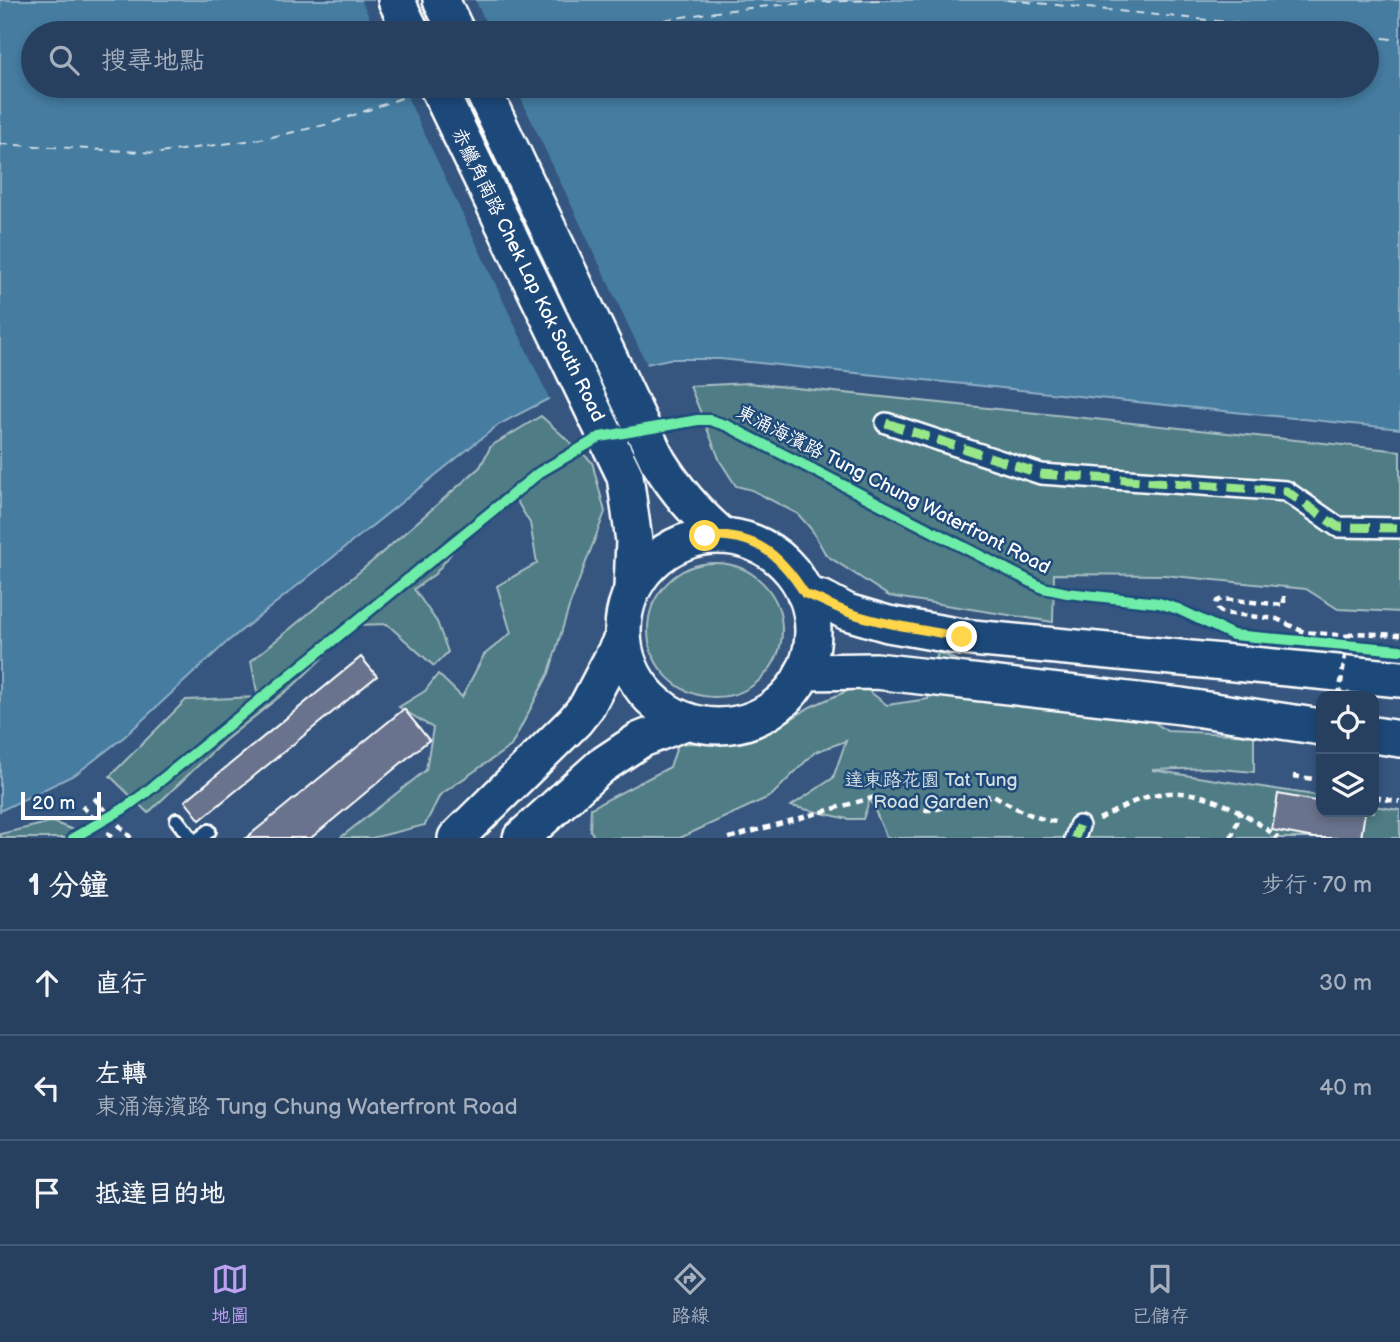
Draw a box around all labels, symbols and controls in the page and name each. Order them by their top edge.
search box [21,21,1379,98]
icon: search [45,41,83,79]
text: 搜尋地點 [101,46,205,77]
street label: 赤鱲角南路 Chek Lap Kok South Road [447,124,609,426]
street label: 東涌海濱路 Tung Chung Waterfront Road [732,400,1054,580]
route start [689,520,720,551]
route end [946,621,977,652]
map controls [1316,691,1379,817]
button: locate [1316,691,1379,754]
button: layers [1316,754,1379,817]
park label: 達東路花園 Tat Tung Road Garden [845,769,1017,814]
scale bar [21,789,102,821]
text: 20 m [32,792,75,815]
text: 1 分鐘 [28,868,109,904]
text: 步行 · 70 m [1262,871,1372,899]
icon: ahead [28,964,66,1002]
text: 直行 [95,969,147,1000]
text: 30 m [1319,969,1372,997]
text: 左轉 [95,1059,147,1090]
icon: left [28,1069,66,1107]
text: 40 m [1319,1074,1372,1102]
text: 東涌海濱路 Tung Chung Waterfront Road [95,1093,518,1121]
icon: arrive [28,1174,66,1212]
text: 抵達目的地 [95,1179,225,1210]
tab: 地圖 [211,1260,249,1328]
tab: 路線 [671,1260,710,1328]
tab: 已儲存 [1132,1260,1189,1328]

